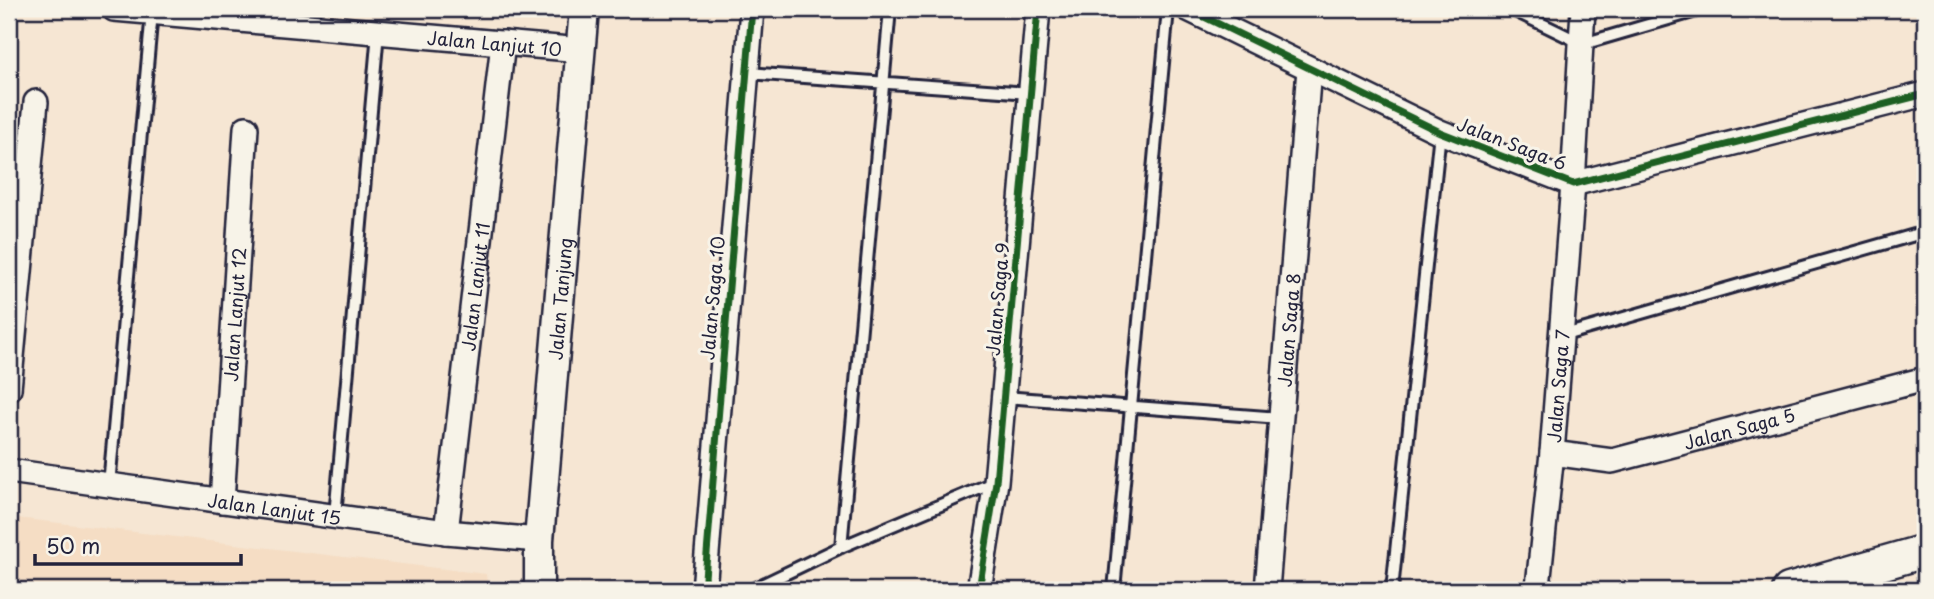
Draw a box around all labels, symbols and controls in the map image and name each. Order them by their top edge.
street label: Jalan Lanjut 10 [426,23,563,62]
street label: Jalan Saga 6 [1453,110,1571,176]
street label: Jalan Lanjut 11 [454,221,495,352]
street label: Jalan Saga 10 [693,235,731,361]
street label: Jalan Tanjung [541,237,578,361]
street label: Jalan Saga 9 [979,241,1015,357]
street label: Jalan Lanjut 12 [216,246,252,382]
street label: Jalan Saga 8 [1270,272,1306,388]
street label: Jalan Saga 7 [1539,328,1575,444]
street label: Jalan Saga 5 [1681,400,1798,455]
street label: Jalan Lanjut 15 [206,485,343,531]
scale bar [35,522,242,566]
text: 50 m [46,529,100,561]

